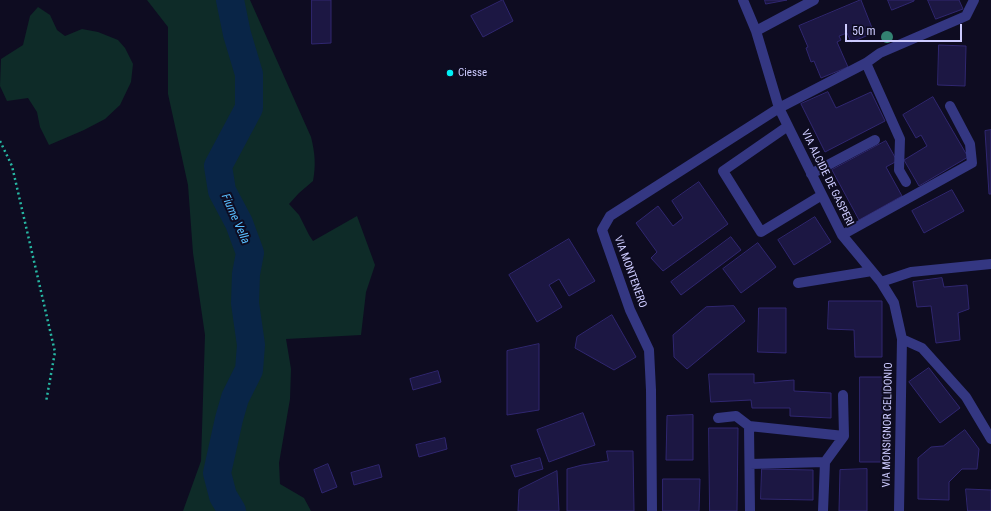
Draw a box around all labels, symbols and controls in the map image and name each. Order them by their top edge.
scale bar [847,16,964,42]
text: 50 m [852,24,876,38]
place label: Ciesse [458,66,487,80]
marker: Ciesse [445,68,455,78]
street label: VIA ALCIDE DE GASPERI [798,128,856,228]
water label: Fiume Vella [218,192,252,246]
street label: VIA MONTENERO [611,234,649,310]
street label: VIA MONSIGNOR CELIDONIO [880,362,896,488]

